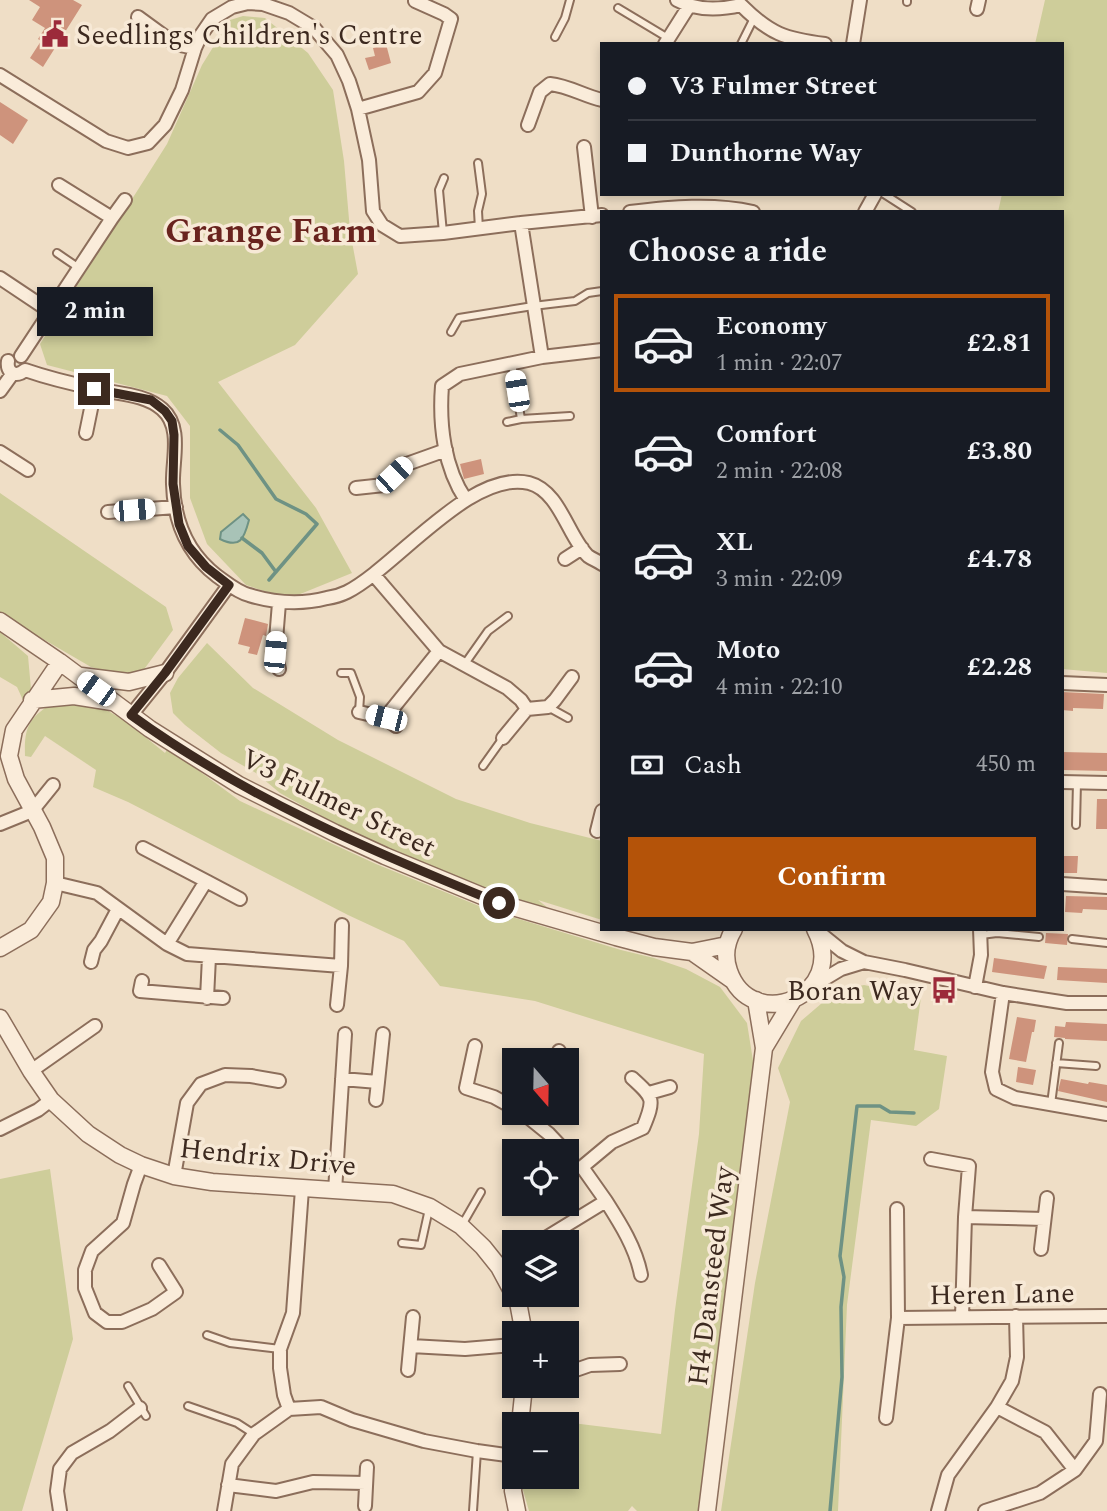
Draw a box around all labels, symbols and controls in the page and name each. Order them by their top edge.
place label: Seedlings Children's Centre [76,14,423,57]
public building icon: Seedlings Children's Centre [40,19,70,49]
text: V3 Fulmer Street [670,66,877,106]
text: Dunthorne Way [670,133,861,173]
district label: Grange Farm [165,205,377,258]
text: Choose a ride [628,227,827,276]
callout: 2 min [36,288,152,336]
text: 2 min [64,294,126,329]
text: Economy [716,306,826,346]
icon: car [632,312,695,375]
text: £2.81 [967,323,1032,363]
text: 1 min · 22:07 [716,346,843,381]
car [504,369,531,413]
route end [78,373,110,405]
text: Comfort [716,414,817,454]
icon: car [632,420,695,483]
text: £3.80 [967,431,1032,471]
car [372,453,417,497]
text: 2 min · 22:08 [716,454,843,489]
car [113,498,156,522]
text: XL [716,522,753,562]
icon: car [632,528,695,591]
text: £4.78 [967,539,1032,579]
text: 3 min · 22:09 [716,562,843,597]
car [263,630,288,674]
text: Moto [716,630,780,670]
icon: car [632,636,695,699]
text: £2.28 [967,647,1032,687]
car [73,668,120,710]
text: 4 min · 22:10 [716,670,843,705]
car [364,703,409,733]
street label: V3 Fulmer Street [234,738,443,869]
text: Cash [684,745,742,785]
icon: cash [628,746,666,784]
text: 450 m [976,747,1036,782]
button: Confirm [628,837,1036,917]
route start [483,887,515,919]
place label: Boran Way [787,970,925,1013]
bus stop icon: Boran Way [929,975,959,1005]
north arrow [502,1048,579,1125]
map controls [502,1048,579,1489]
street label: Hendrix Drive [177,1127,358,1188]
button: locate [502,1139,579,1216]
street label: H4 Dansteed Way [677,1162,746,1388]
button: layers [502,1230,579,1307]
street label: Heren Lane [929,1272,1075,1317]
button: + [502,1321,579,1398]
button: − [502,1412,579,1489]

